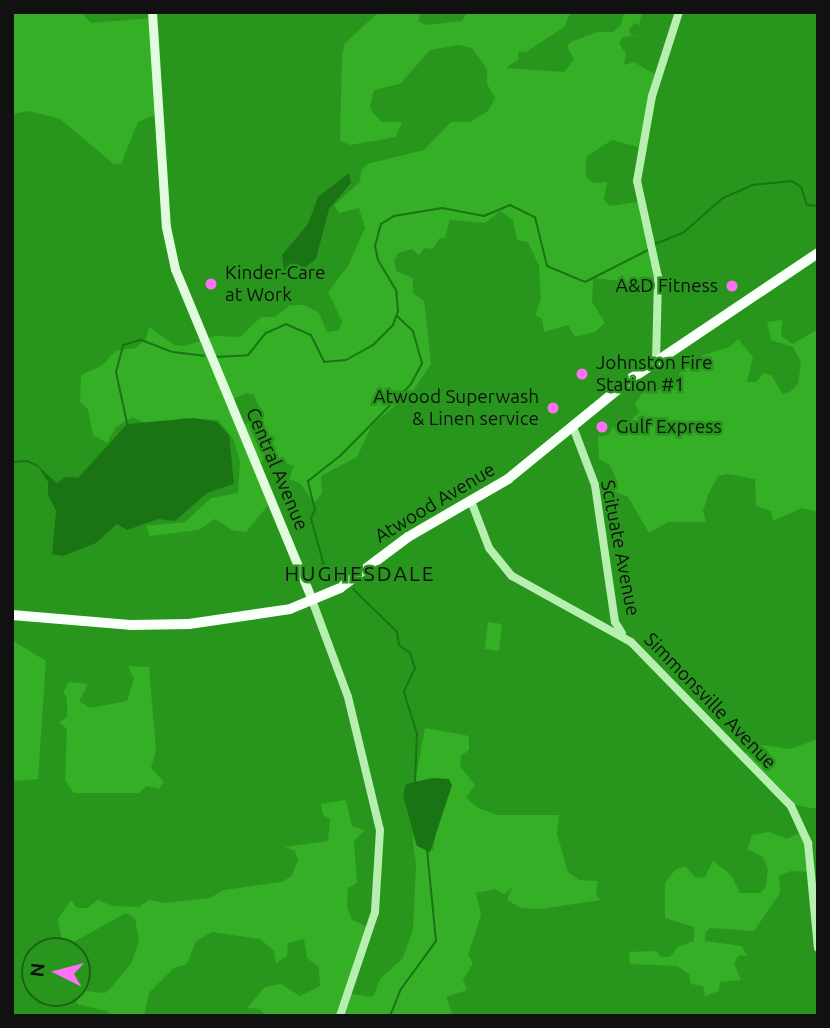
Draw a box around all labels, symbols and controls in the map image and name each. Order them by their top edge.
place label: Kinder-Care at Work [225,262,325,306]
place label: A&D Fitness [616,275,718,297]
marker: Kinder-Care at Work [203,276,219,292]
marker: A&D Fitness [724,278,740,294]
place label: Johnston Fire Station #1 [596,352,712,396]
marker: Johnston Fire Station #1 [574,366,590,382]
place label: Atwood Superwash & Linen service [373,386,539,430]
marker: Atwood Superwash & Linen service [545,400,561,416]
street label: Central Avenue [241,404,313,534]
place label: Gulf Express [616,416,722,438]
marker: Gulf Express [594,419,610,435]
street label: Atwood Avenue [371,458,499,548]
street label: Scituate Avenue [596,478,644,618]
district label: HUGHESDALE [286,560,434,586]
street label: Simmonsville Avenue [639,628,781,774]
north arrow [21,937,91,1007]
text: N [25,962,49,978]

